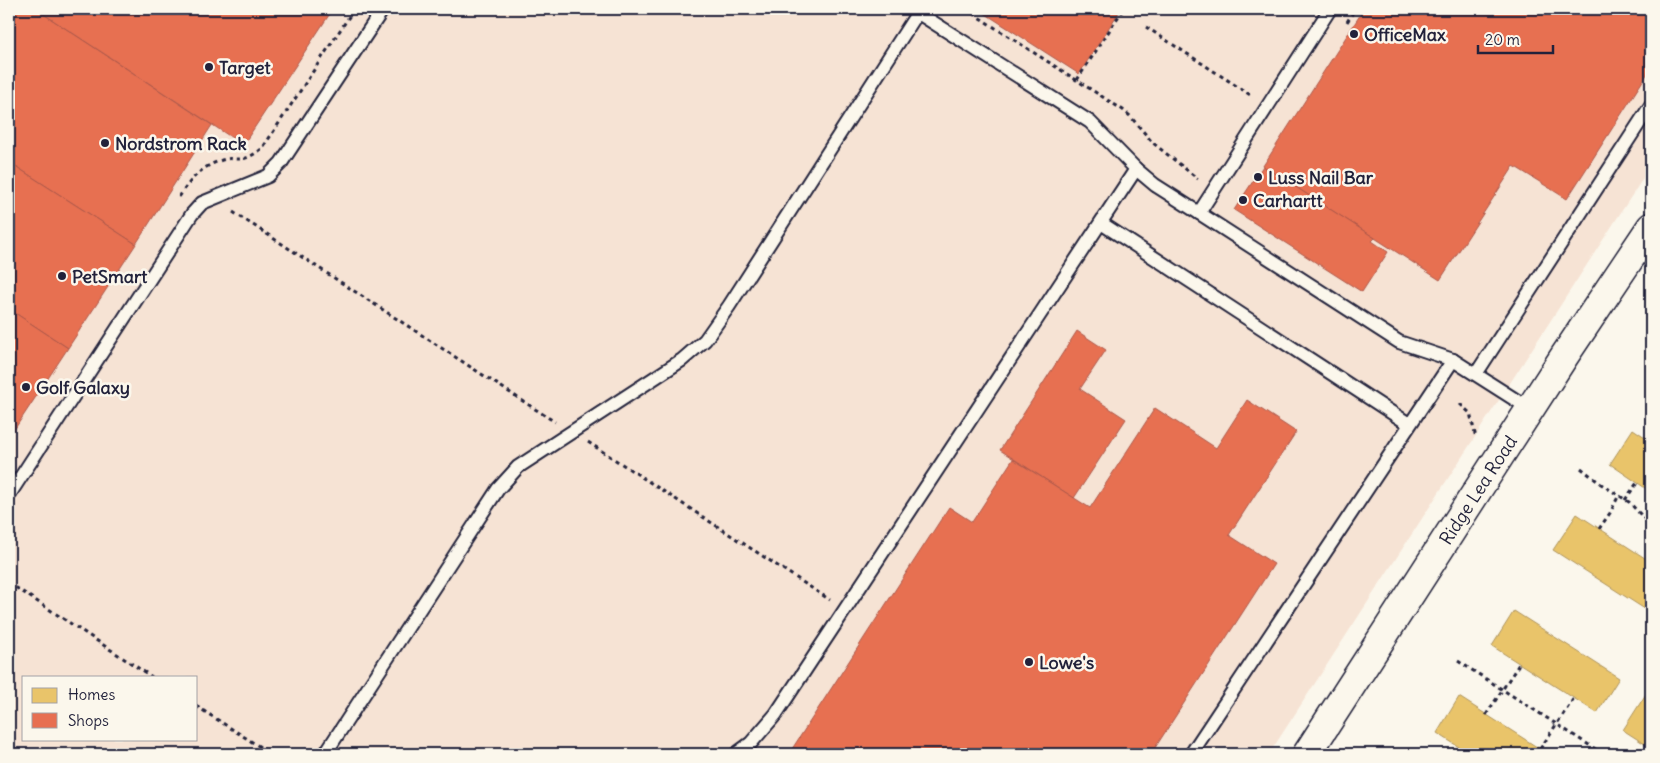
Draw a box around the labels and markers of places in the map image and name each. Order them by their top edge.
place label: OfficeMax [1364,23,1446,46]
marker: OfficeMax [1348,28,1360,40]
place label: Target [219,56,271,79]
marker: Target [203,61,215,73]
place label: Nordstrom Rack [115,132,247,155]
marker: Nordstrom Rack [99,137,111,149]
place label: Luss Nail Bar [1268,166,1374,189]
marker: Luss Nail Bar [1252,171,1264,183]
place label: Carhartt [1253,189,1323,212]
marker: Carhartt [1237,194,1249,206]
place label: PetSmart [72,265,148,288]
marker: PetSmart [56,270,68,282]
place label: Golf Galaxy [36,376,130,399]
marker: Golf Galaxy [20,381,32,393]
place label: Lowe's [1039,651,1094,674]
marker: Lowe's [1023,656,1035,668]

